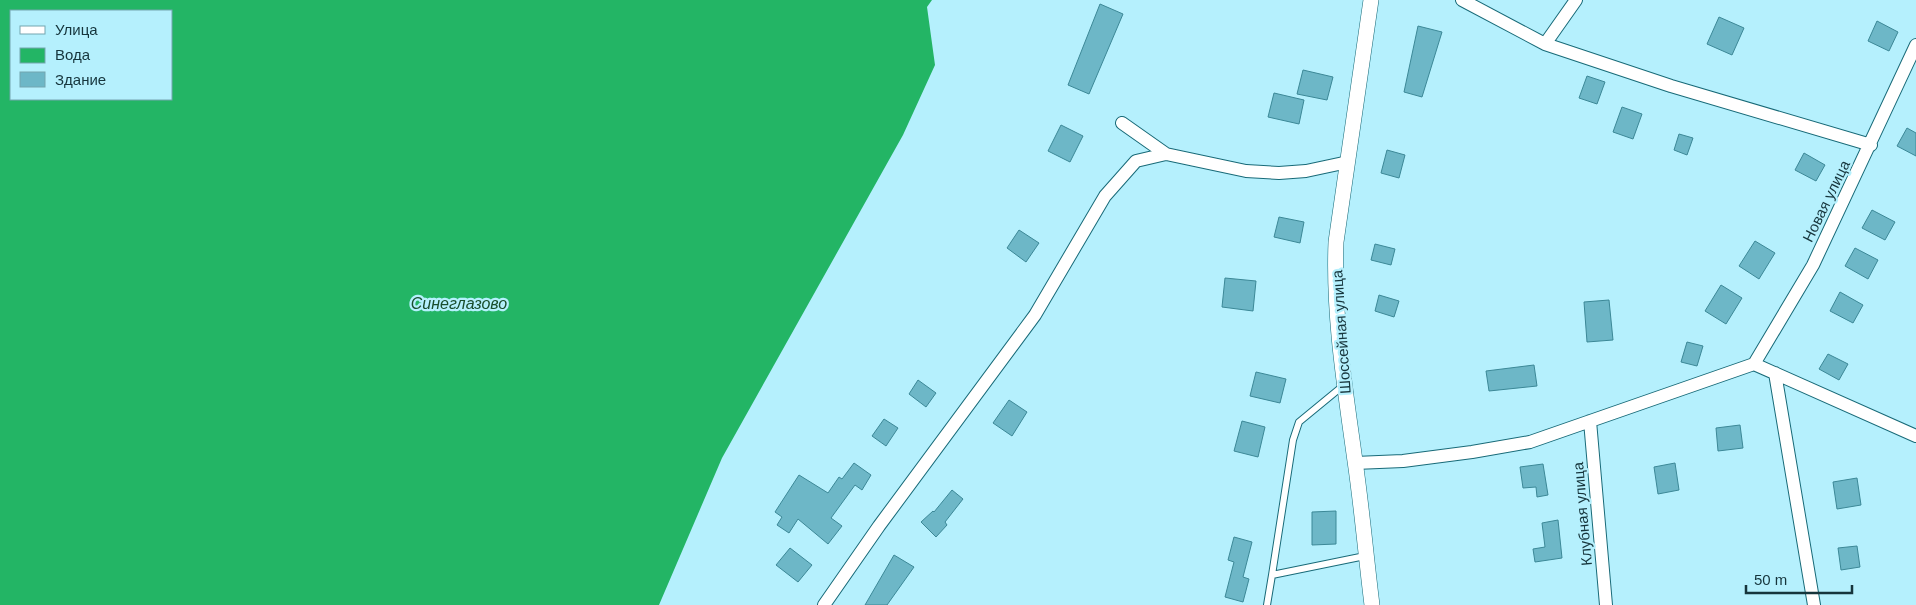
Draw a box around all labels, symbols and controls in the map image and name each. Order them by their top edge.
legend [10,10,172,100]
text: Улица [55,21,98,38]
text: Вода [55,46,91,63]
text: Здание [55,71,106,88]
street label: Новая улица [1799,157,1853,245]
street label: Шоссейная улица [1328,269,1354,394]
water label: Синеглазово [411,295,507,312]
street label: Клубная улица [1569,461,1595,566]
scale bar [1746,562,1852,594]
text: 50 m [1754,571,1787,588]

